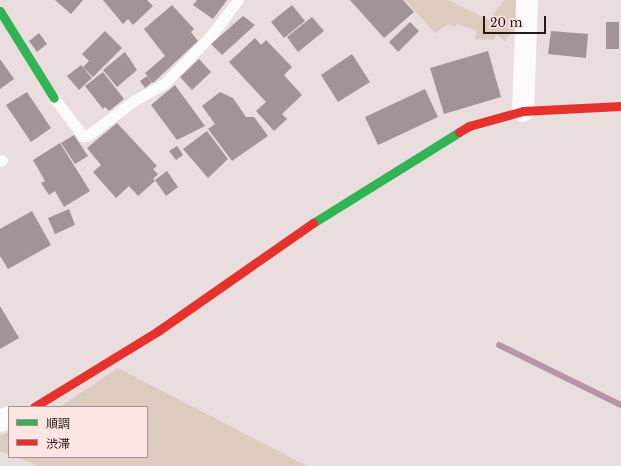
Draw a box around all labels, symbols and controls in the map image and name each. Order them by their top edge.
scale bar [485,8,548,34]
text: 20 m [490,15,522,30]
legend [8,406,148,458]
text: 順調 [46,416,70,431]
text: 渋滞 [46,436,70,451]

